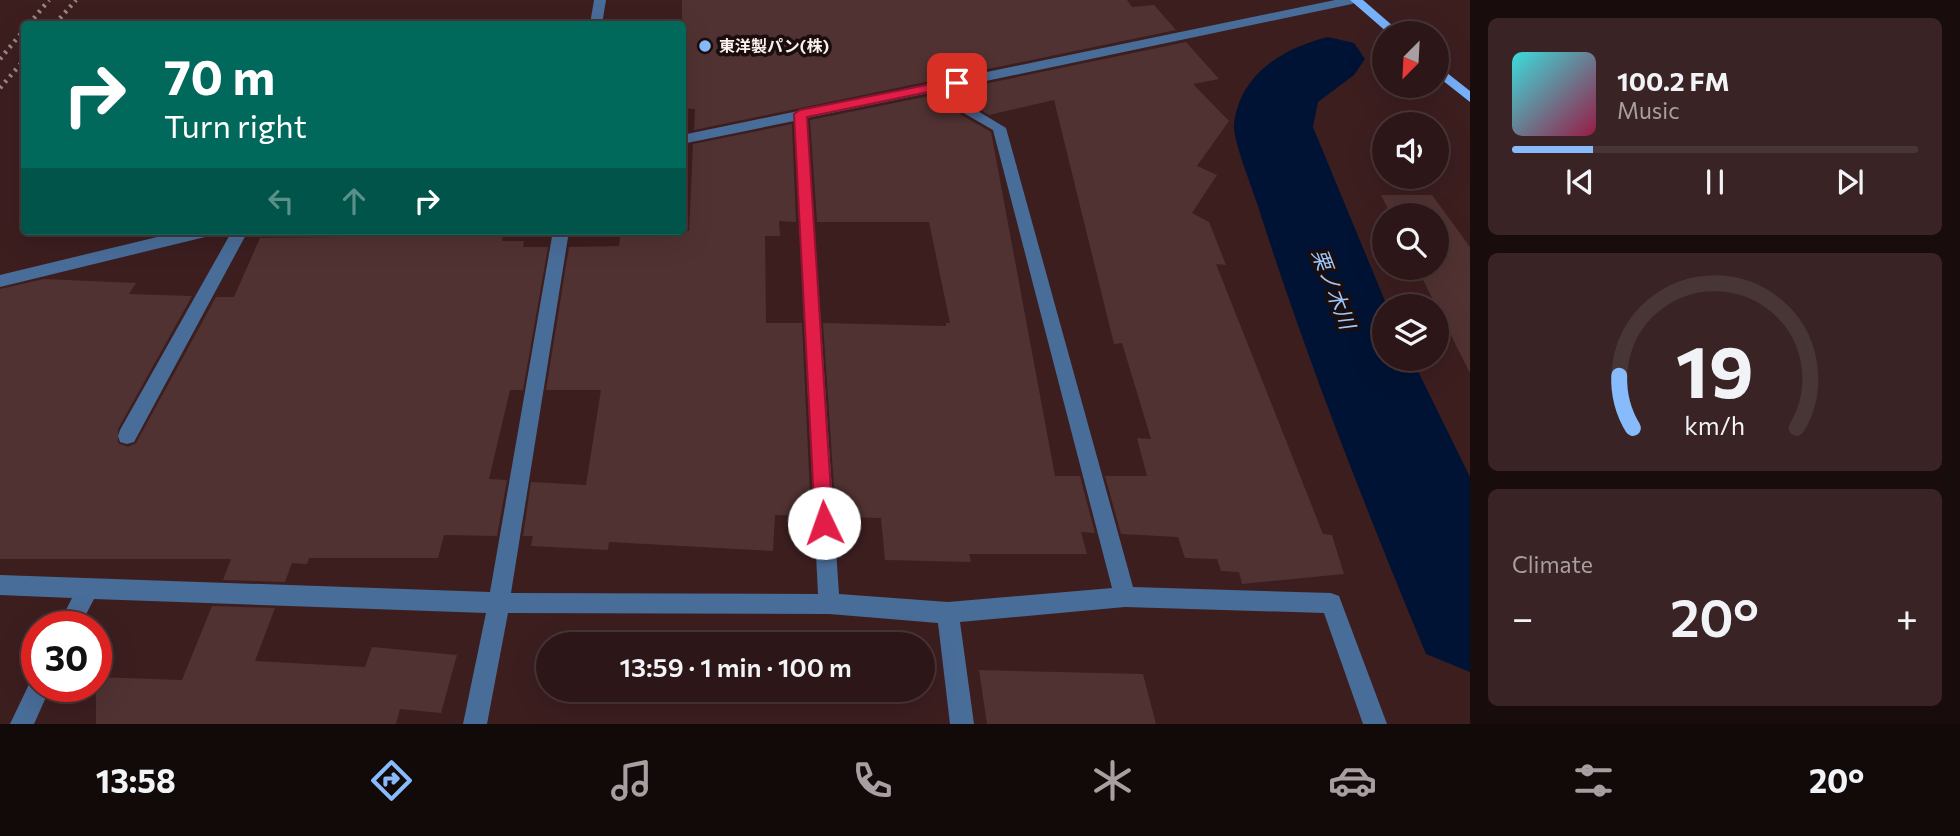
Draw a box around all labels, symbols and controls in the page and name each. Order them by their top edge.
north arrow [1372,21,1449,98]
map controls [1372,21,1449,371]
place label: 東洋製パン(株) [719,36,829,55]
marker: 東洋製パン(株) [697,38,713,54]
text: 70 m [164,45,275,105]
icon: right [49,49,140,140]
pin [927,53,987,113]
icon: arrive [938,64,976,102]
text: 100.2 FM [1617,65,1730,96]
text: Music [1617,96,1680,124]
text: Turn right [164,105,307,145]
button: sound [1372,112,1449,189]
icon: previous [1561,163,1599,201]
icon: pause [1696,163,1734,201]
icon: next [1831,163,1869,201]
icon: left [262,182,300,220]
icon: ahead [335,182,373,220]
icon: right [408,182,446,220]
button: search [1372,203,1449,280]
water label: 栗ノ木川 [1308,245,1362,334]
button: layers [1372,294,1449,371]
text: 19 [1676,324,1754,413]
text: km/h [1685,410,1745,440]
position arrow [787,486,861,560]
text: Climate [1512,550,1593,578]
text: 20° [1670,584,1759,648]
text: − [1512,593,1534,640]
text: + [1896,593,1918,640]
speed limit sign: 30 [21,611,112,702]
text: 13:59 · 1 min · 100 m [619,651,852,682]
icon: directions [367,756,416,805]
icon: music [607,756,656,805]
icon: phone [848,756,897,805]
icon: climate [1088,756,1137,805]
icon: car [1328,756,1377,805]
icon: filters [1569,756,1618,805]
text: 13:58 [96,760,176,800]
text: 20° [1809,760,1864,800]

